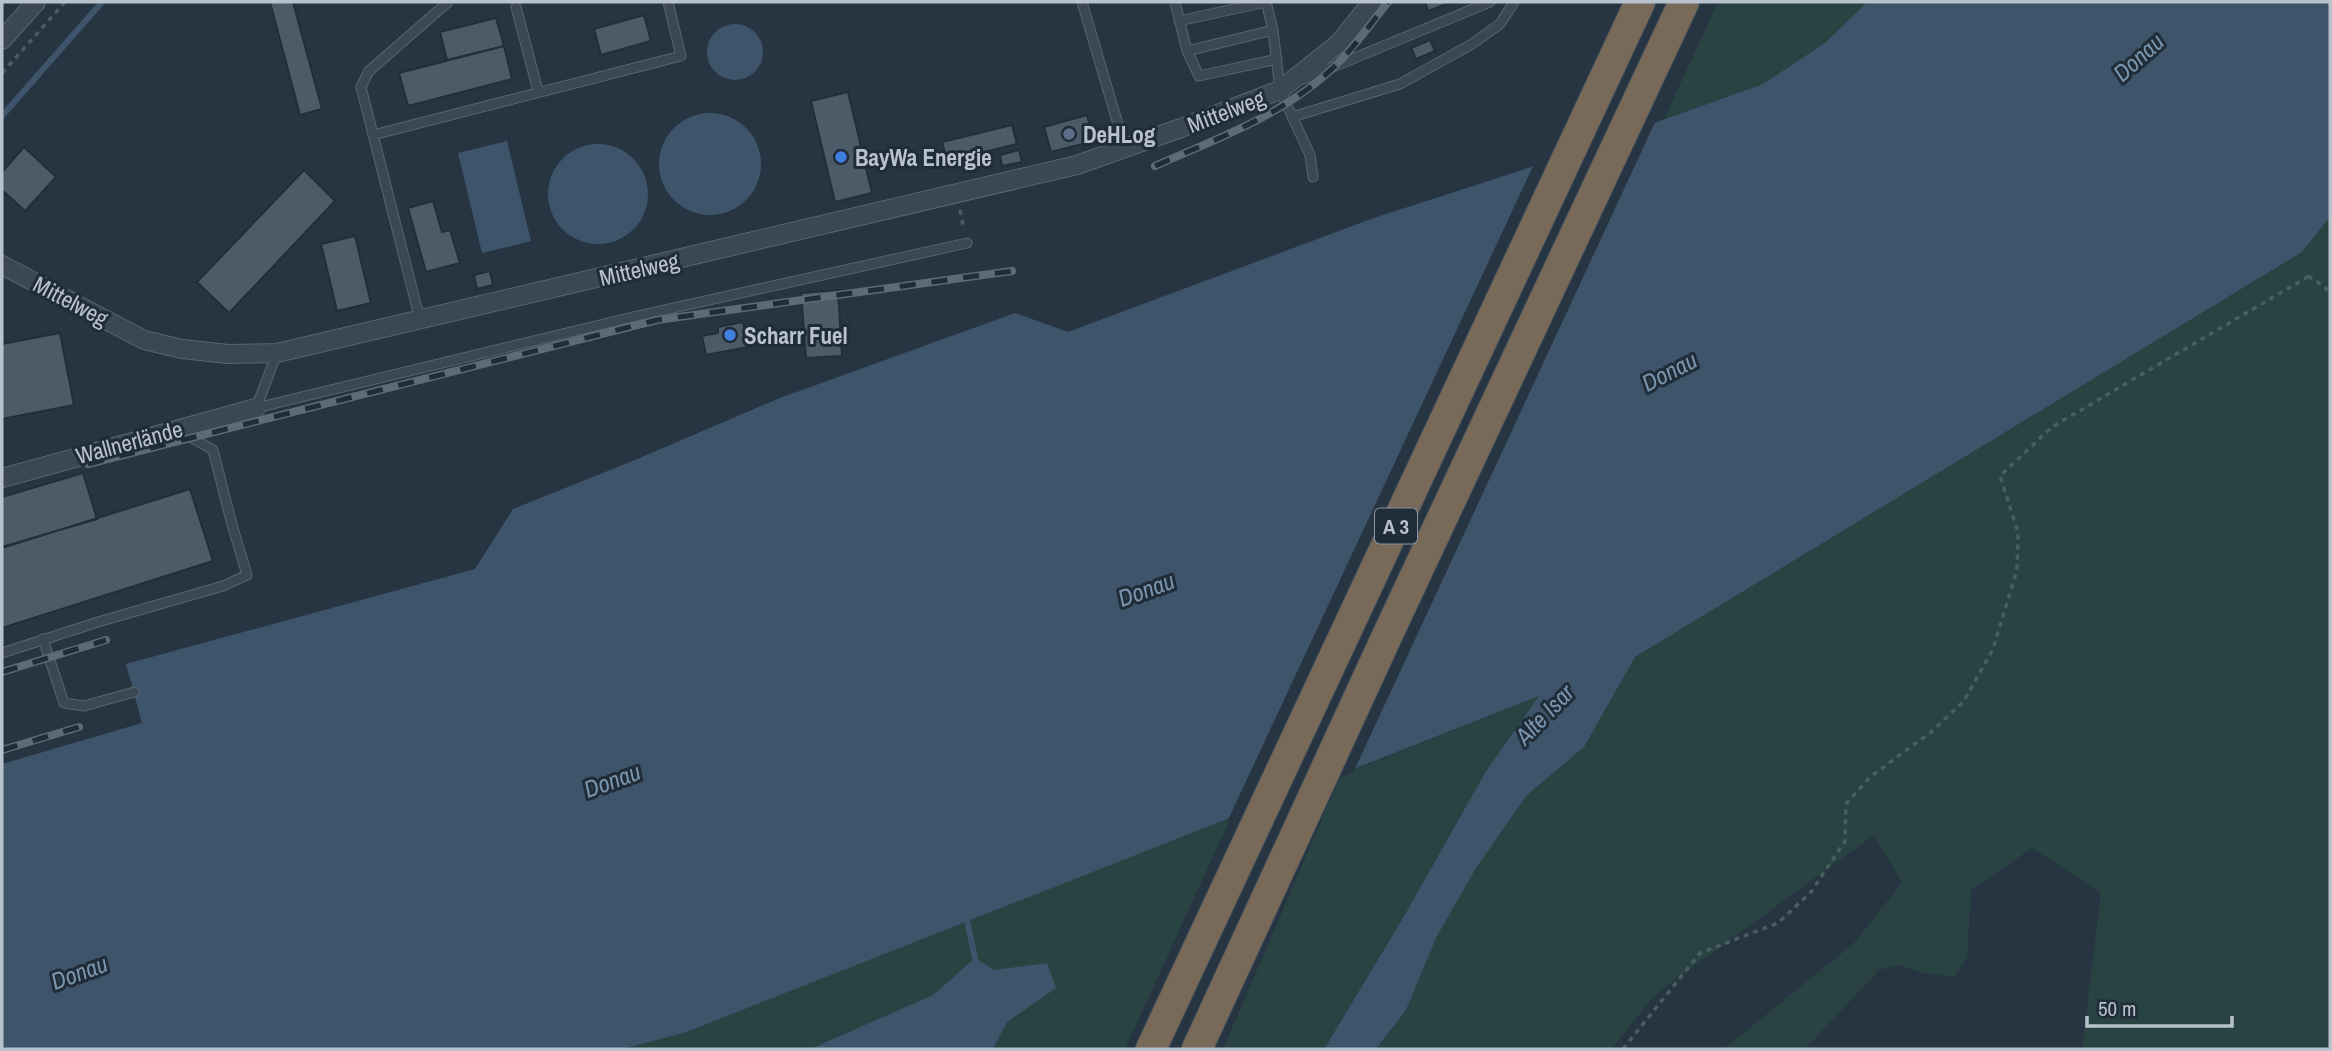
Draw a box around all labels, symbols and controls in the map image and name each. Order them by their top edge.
water label: Donau [2106,26,2170,88]
street label: Mittelweg [1183,82,1270,140]
place label: DeHLog [1083,119,1156,150]
marker: DeHLog [1061,126,1077,142]
place label: BayWa Energie [855,142,992,173]
marker: BayWa Energie [833,149,849,165]
street label: Mittelweg [596,245,682,293]
street label: Mittelweg [28,268,114,334]
place label: Scharr Fuel [744,320,848,351]
marker: Scharr Fuel [722,327,738,343]
water label: Donau [1636,344,1702,398]
street label: Wallnerlände [72,413,186,471]
road number: A 3 [1375,508,1417,544]
water label: Donau [1113,564,1179,614]
water label: Alte Isar [1507,676,1582,752]
water label: Donau [579,755,645,805]
water label: Donau [46,947,112,997]
scale bar [2087,984,2232,1028]
text: 50 m [2098,994,2136,1023]

